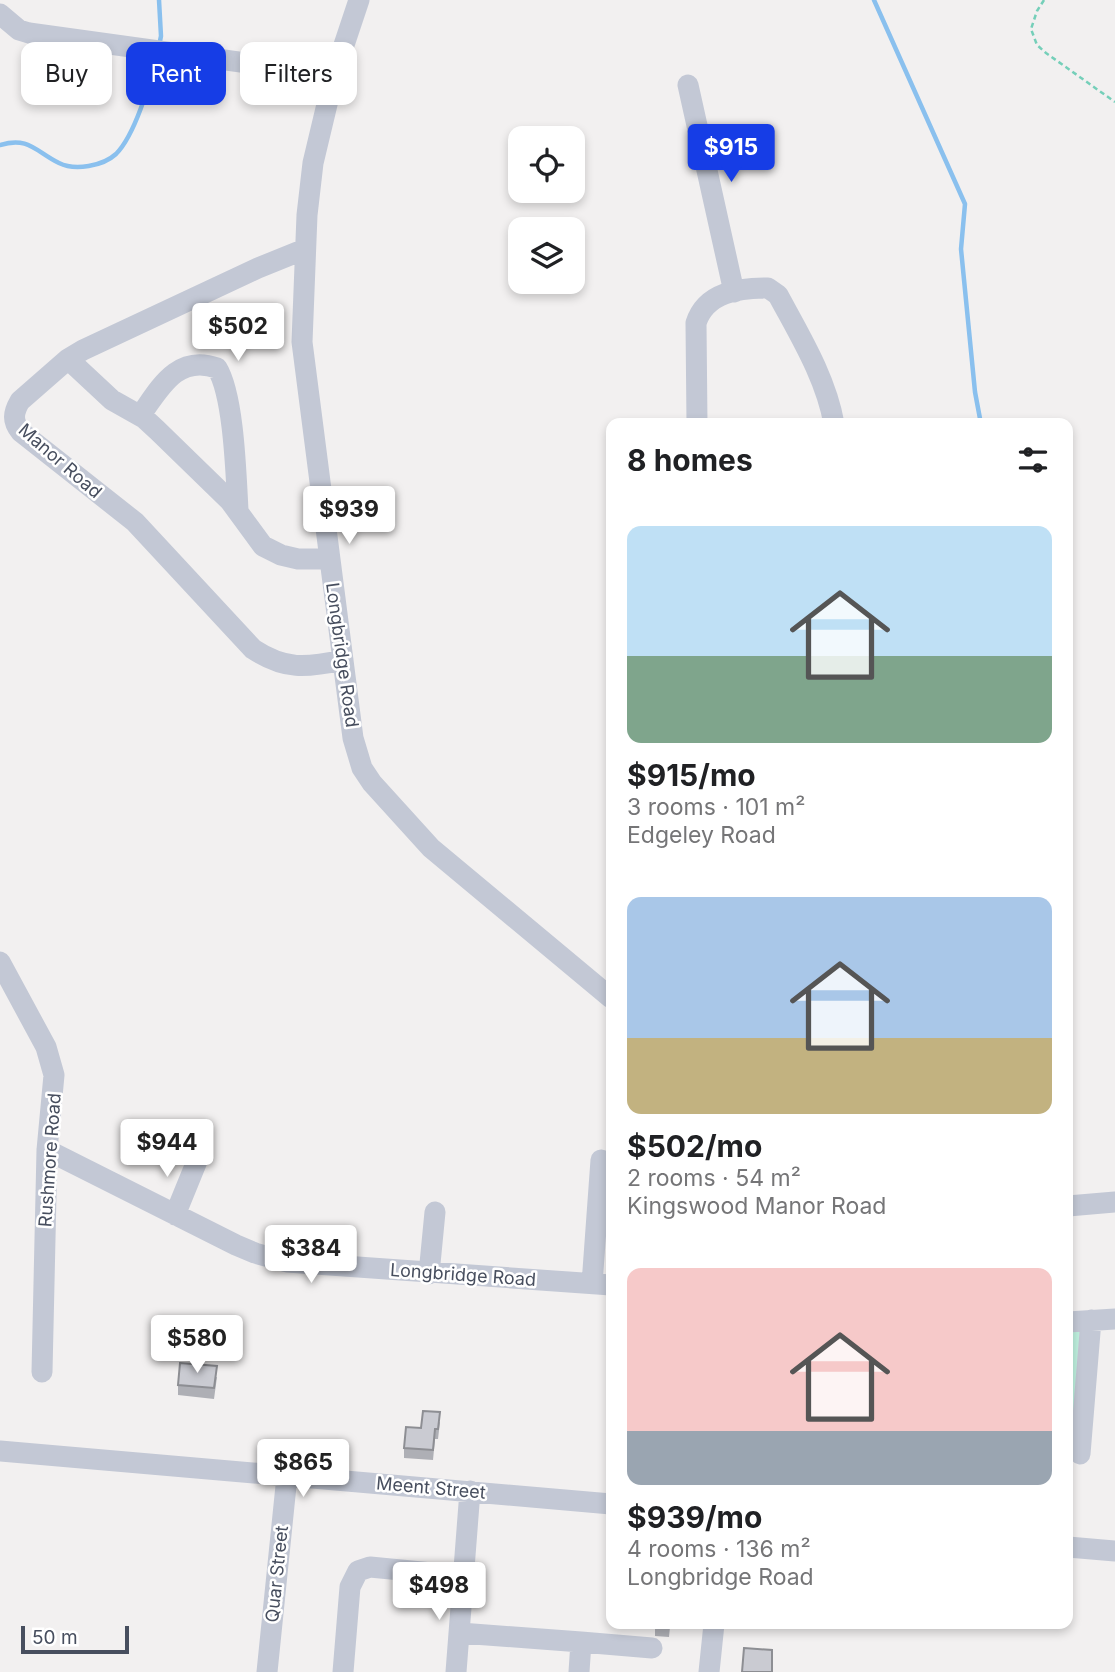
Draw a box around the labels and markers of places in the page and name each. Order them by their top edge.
pin: $915 [690,124,772,184]
pin: $502 [197,304,279,363]
pin: $939 [308,486,390,546]
pin: $944 [126,1120,208,1179]
pin: $384 [270,1226,352,1285]
pin: $580 [156,1316,238,1375]
pin: $865 [262,1440,344,1499]
pin: $498 [398,1562,480,1622]

